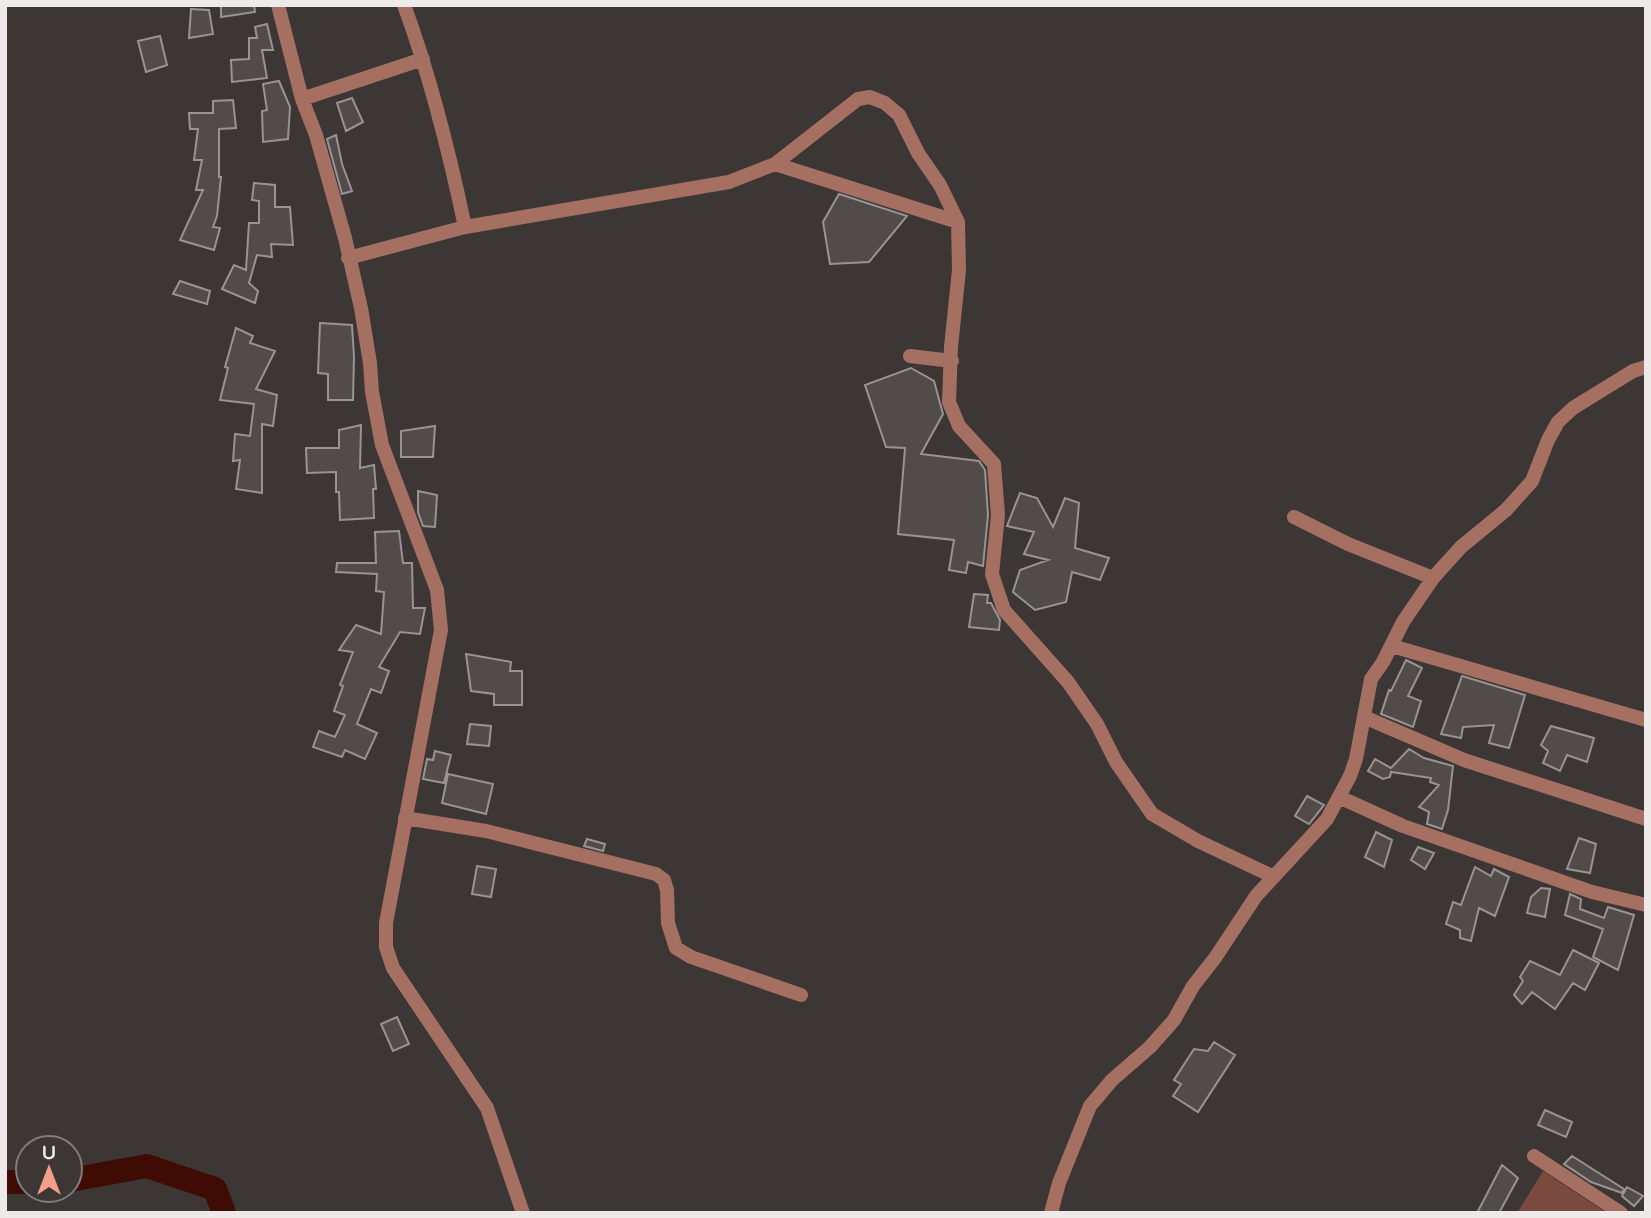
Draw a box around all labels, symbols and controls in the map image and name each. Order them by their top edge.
north arrow [14,1134,84,1204]
text: U [42,1142,56,1164]

